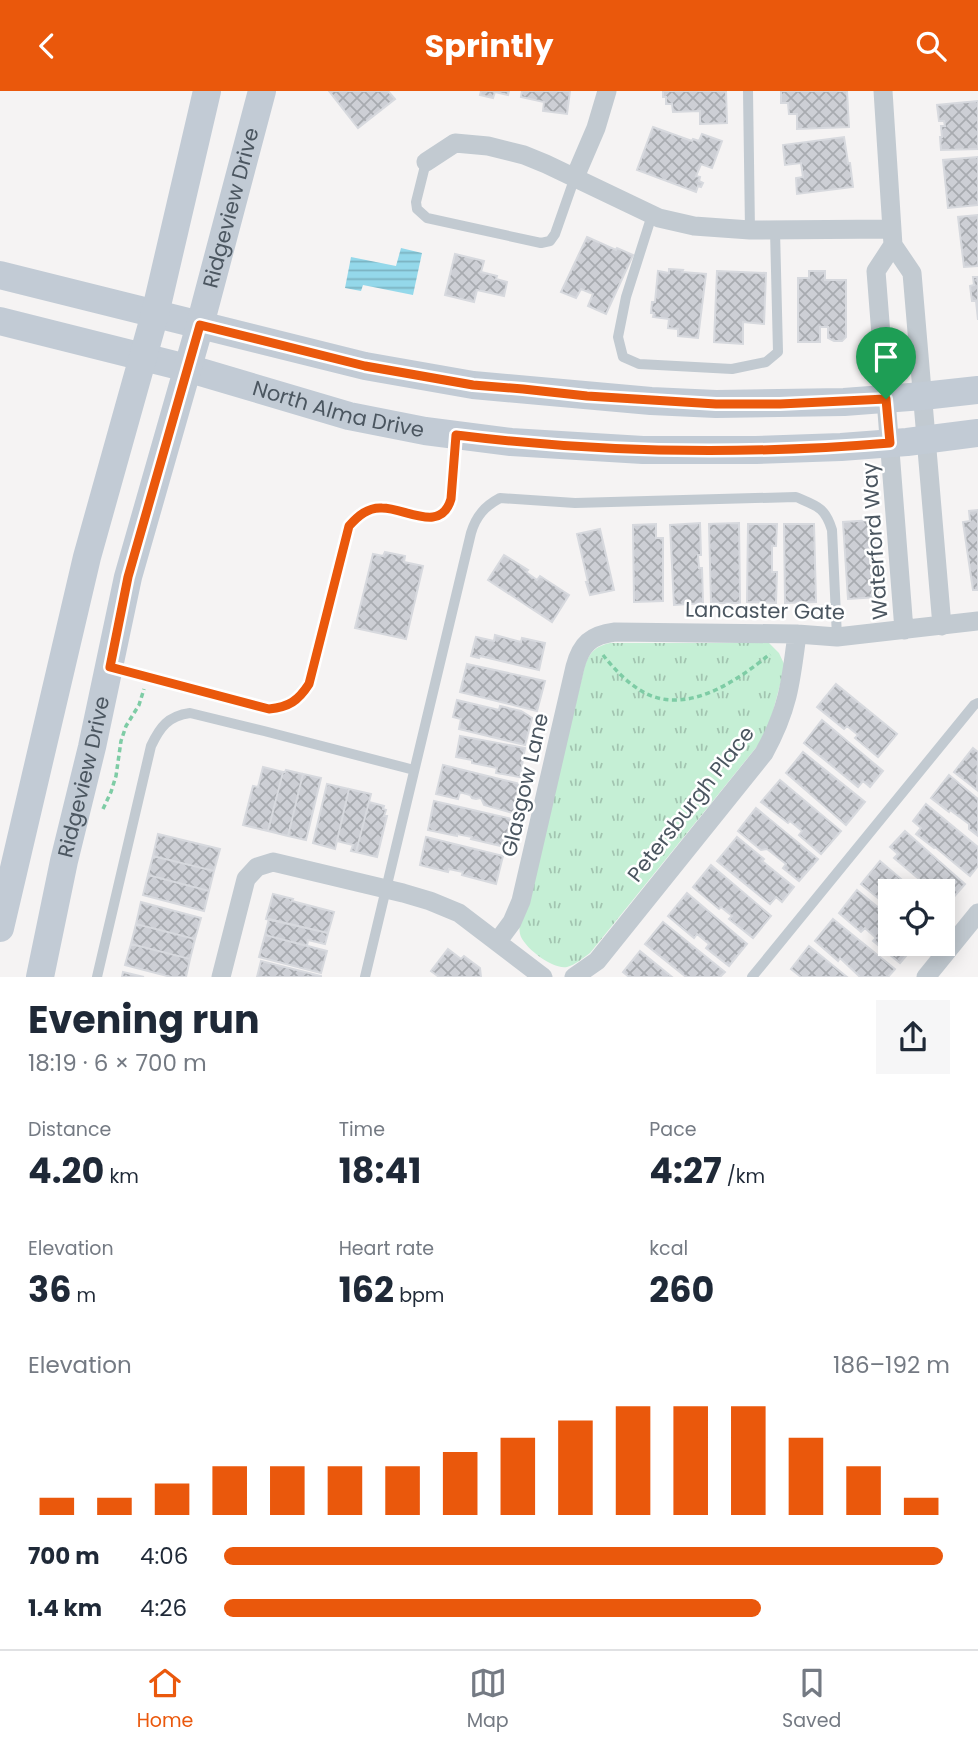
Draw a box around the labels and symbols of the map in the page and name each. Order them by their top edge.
street label: Ridgeview Drive [195,124,266,291]
pin [856,327,916,399]
street label: North Alma Drive [249,373,427,445]
street label: Waterford Way [855,461,894,621]
street label: Lancaster Gate [685,595,845,626]
street label: Ridgeview Drive [50,693,116,860]
street label: Glasgow Lane [494,710,555,860]
street label: Petersburgh Place [620,720,761,888]

